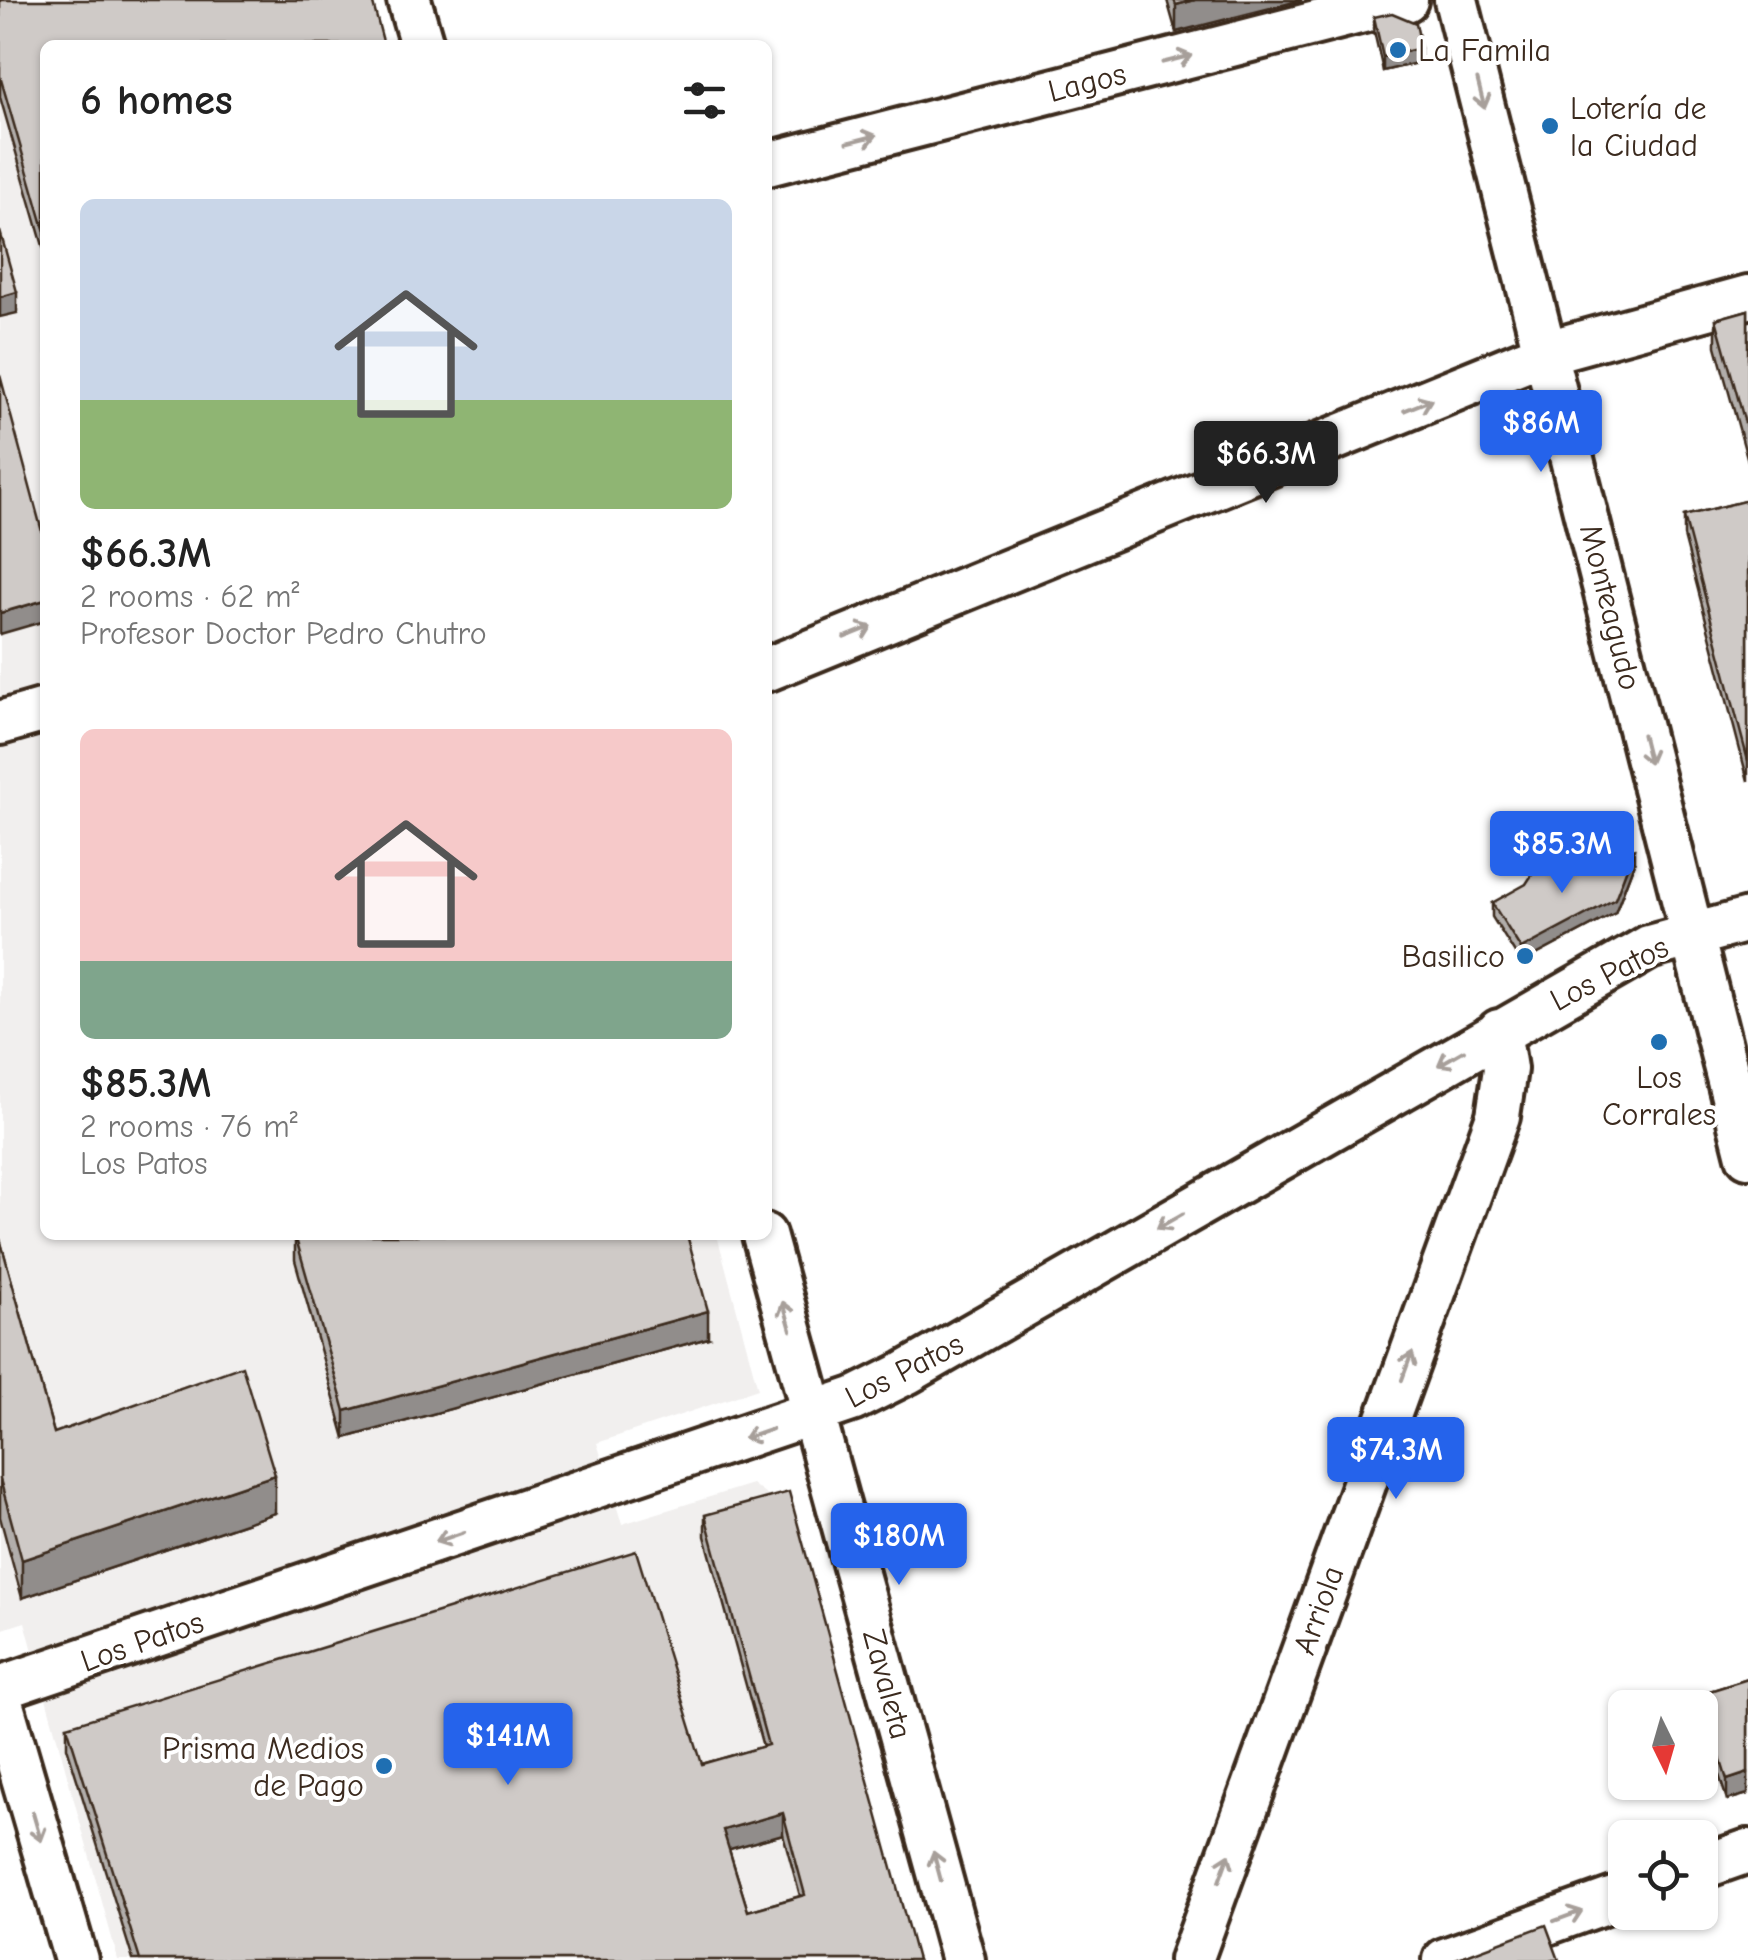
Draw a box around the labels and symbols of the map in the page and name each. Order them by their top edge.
place label: La Famila [1418,32,1551,69]
marker: La Famila [1387,39,1409,61]
one-way arrow [1161,48,1192,67]
street label: Lagos [1044,55,1130,110]
one-way arrow [1472,78,1491,109]
place label: Lotería de la Ciudad [1570,90,1707,164]
marker: Lotería de la Ciudad [1539,115,1561,137]
one-way arrow [846,129,877,148]
pin: $86M [1482,390,1600,475]
one-way arrow [1403,394,1433,412]
pin: $66.3M [1185,421,1347,506]
street label: Monteagudo [1572,520,1649,694]
one-way arrow [842,622,873,640]
one-way arrow [1638,732,1656,764]
pin: $85.3M [1481,811,1643,896]
street label: Los Patos [1544,928,1674,1019]
place label: Basilico [1401,938,1505,975]
marker: Basilico [1514,945,1536,967]
marker: Los Corrales [1648,1031,1670,1053]
one-way arrow [1437,1049,1467,1069]
place label: Los Corrales [1602,1059,1716,1133]
one-way arrow [1156,1211,1185,1231]
one-way arrow [776,1301,795,1332]
street label: Los Patos [839,1325,969,1416]
one-way arrow [1399,1351,1417,1382]
pin: $74.3M [1315,1417,1477,1502]
one-way arrow [742,1426,774,1444]
pin: $180M [829,1503,969,1588]
one-way arrow [434,1530,466,1548]
street label: Arriola [1285,1561,1352,1660]
street label: Los Patos [76,1603,208,1680]
street label: Zavaleta [855,1625,920,1743]
north arrow [1608,1690,1718,1800]
pin: $141M [438,1703,578,1788]
place label: Prisma Medios de Pago [162,1730,364,1804]
marker: Prisma Medios de Pago [373,1755,395,1777]
one-way arrow [29,1810,47,1842]
one-way arrow [927,1851,946,1882]
one-way arrow [1216,1854,1234,1885]
one-way arrow [1551,1906,1582,1924]

